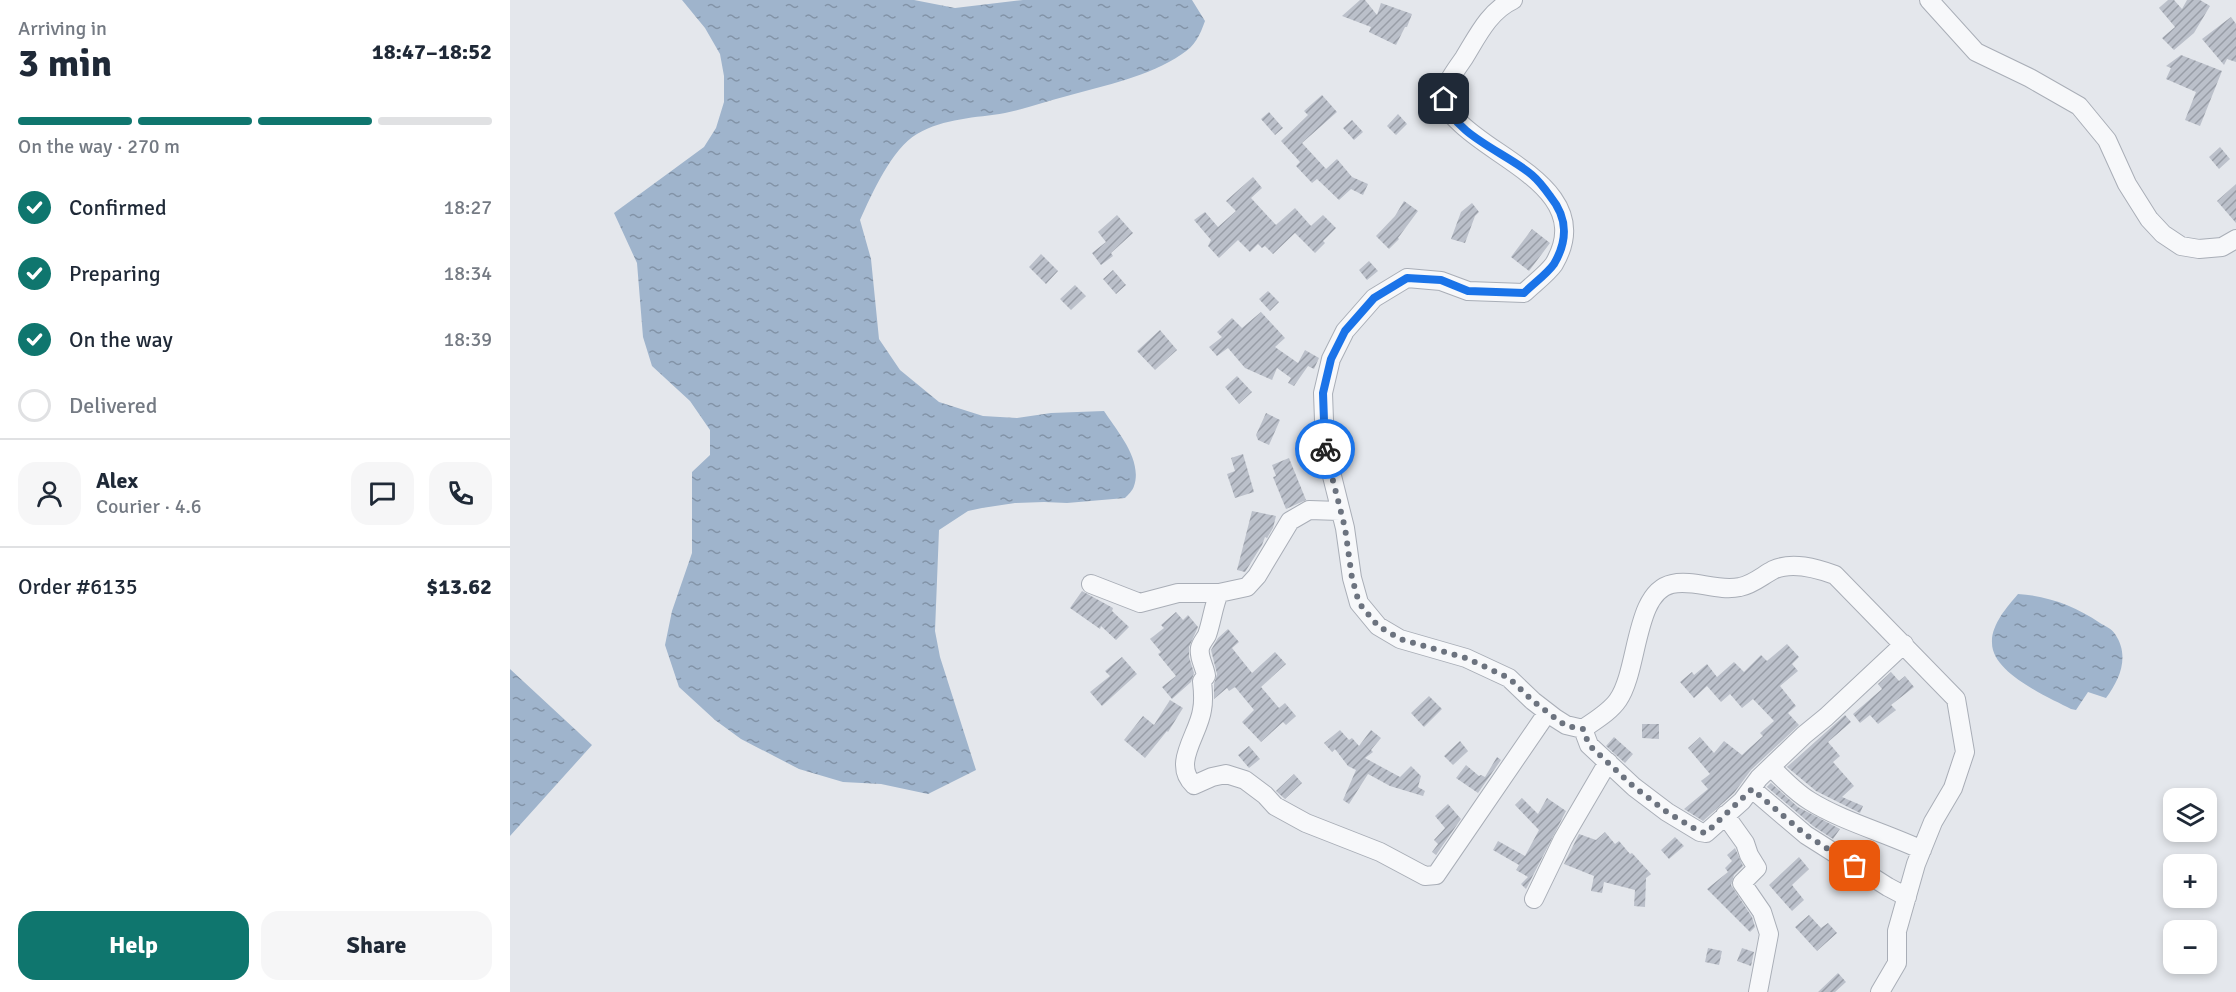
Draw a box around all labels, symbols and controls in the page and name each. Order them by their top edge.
text: Arriving in [18,16,107,41]
text: 18:47–18:52 [372,38,492,65]
text: 3 min [18,39,112,87]
pin [1418,73,1469,124]
icon: home [1427,82,1460,115]
text: On the way · 270 m [18,134,180,159]
icon: check [18,191,51,224]
text: Confirmed [69,194,167,221]
text: 18:27 [443,195,492,220]
icon: check [18,257,51,290]
text: Preparing [69,260,161,287]
text: 18:34 [443,261,492,286]
icon: check [18,323,51,356]
text: On the way [69,326,173,353]
text: 18:39 [443,327,492,352]
text: Delivered [69,392,157,419]
courier [1295,419,1355,479]
icon: bike [1309,433,1342,466]
button: person [18,462,81,525]
button: chat [351,462,414,525]
button: phone [429,462,492,525]
text: Alex [96,467,138,494]
text: Courier · 4.6 [96,494,202,519]
text: Order #6135 [18,573,138,600]
text: $13.62 [426,573,492,600]
map controls [2163,788,2217,974]
button: layers [2163,788,2217,842]
pin [1829,840,1880,891]
icon: bag [1838,849,1871,882]
button: + [2163,854,2217,908]
button: Help [18,911,249,980]
button: Share [261,911,492,980]
button: − [2163,920,2217,974]

